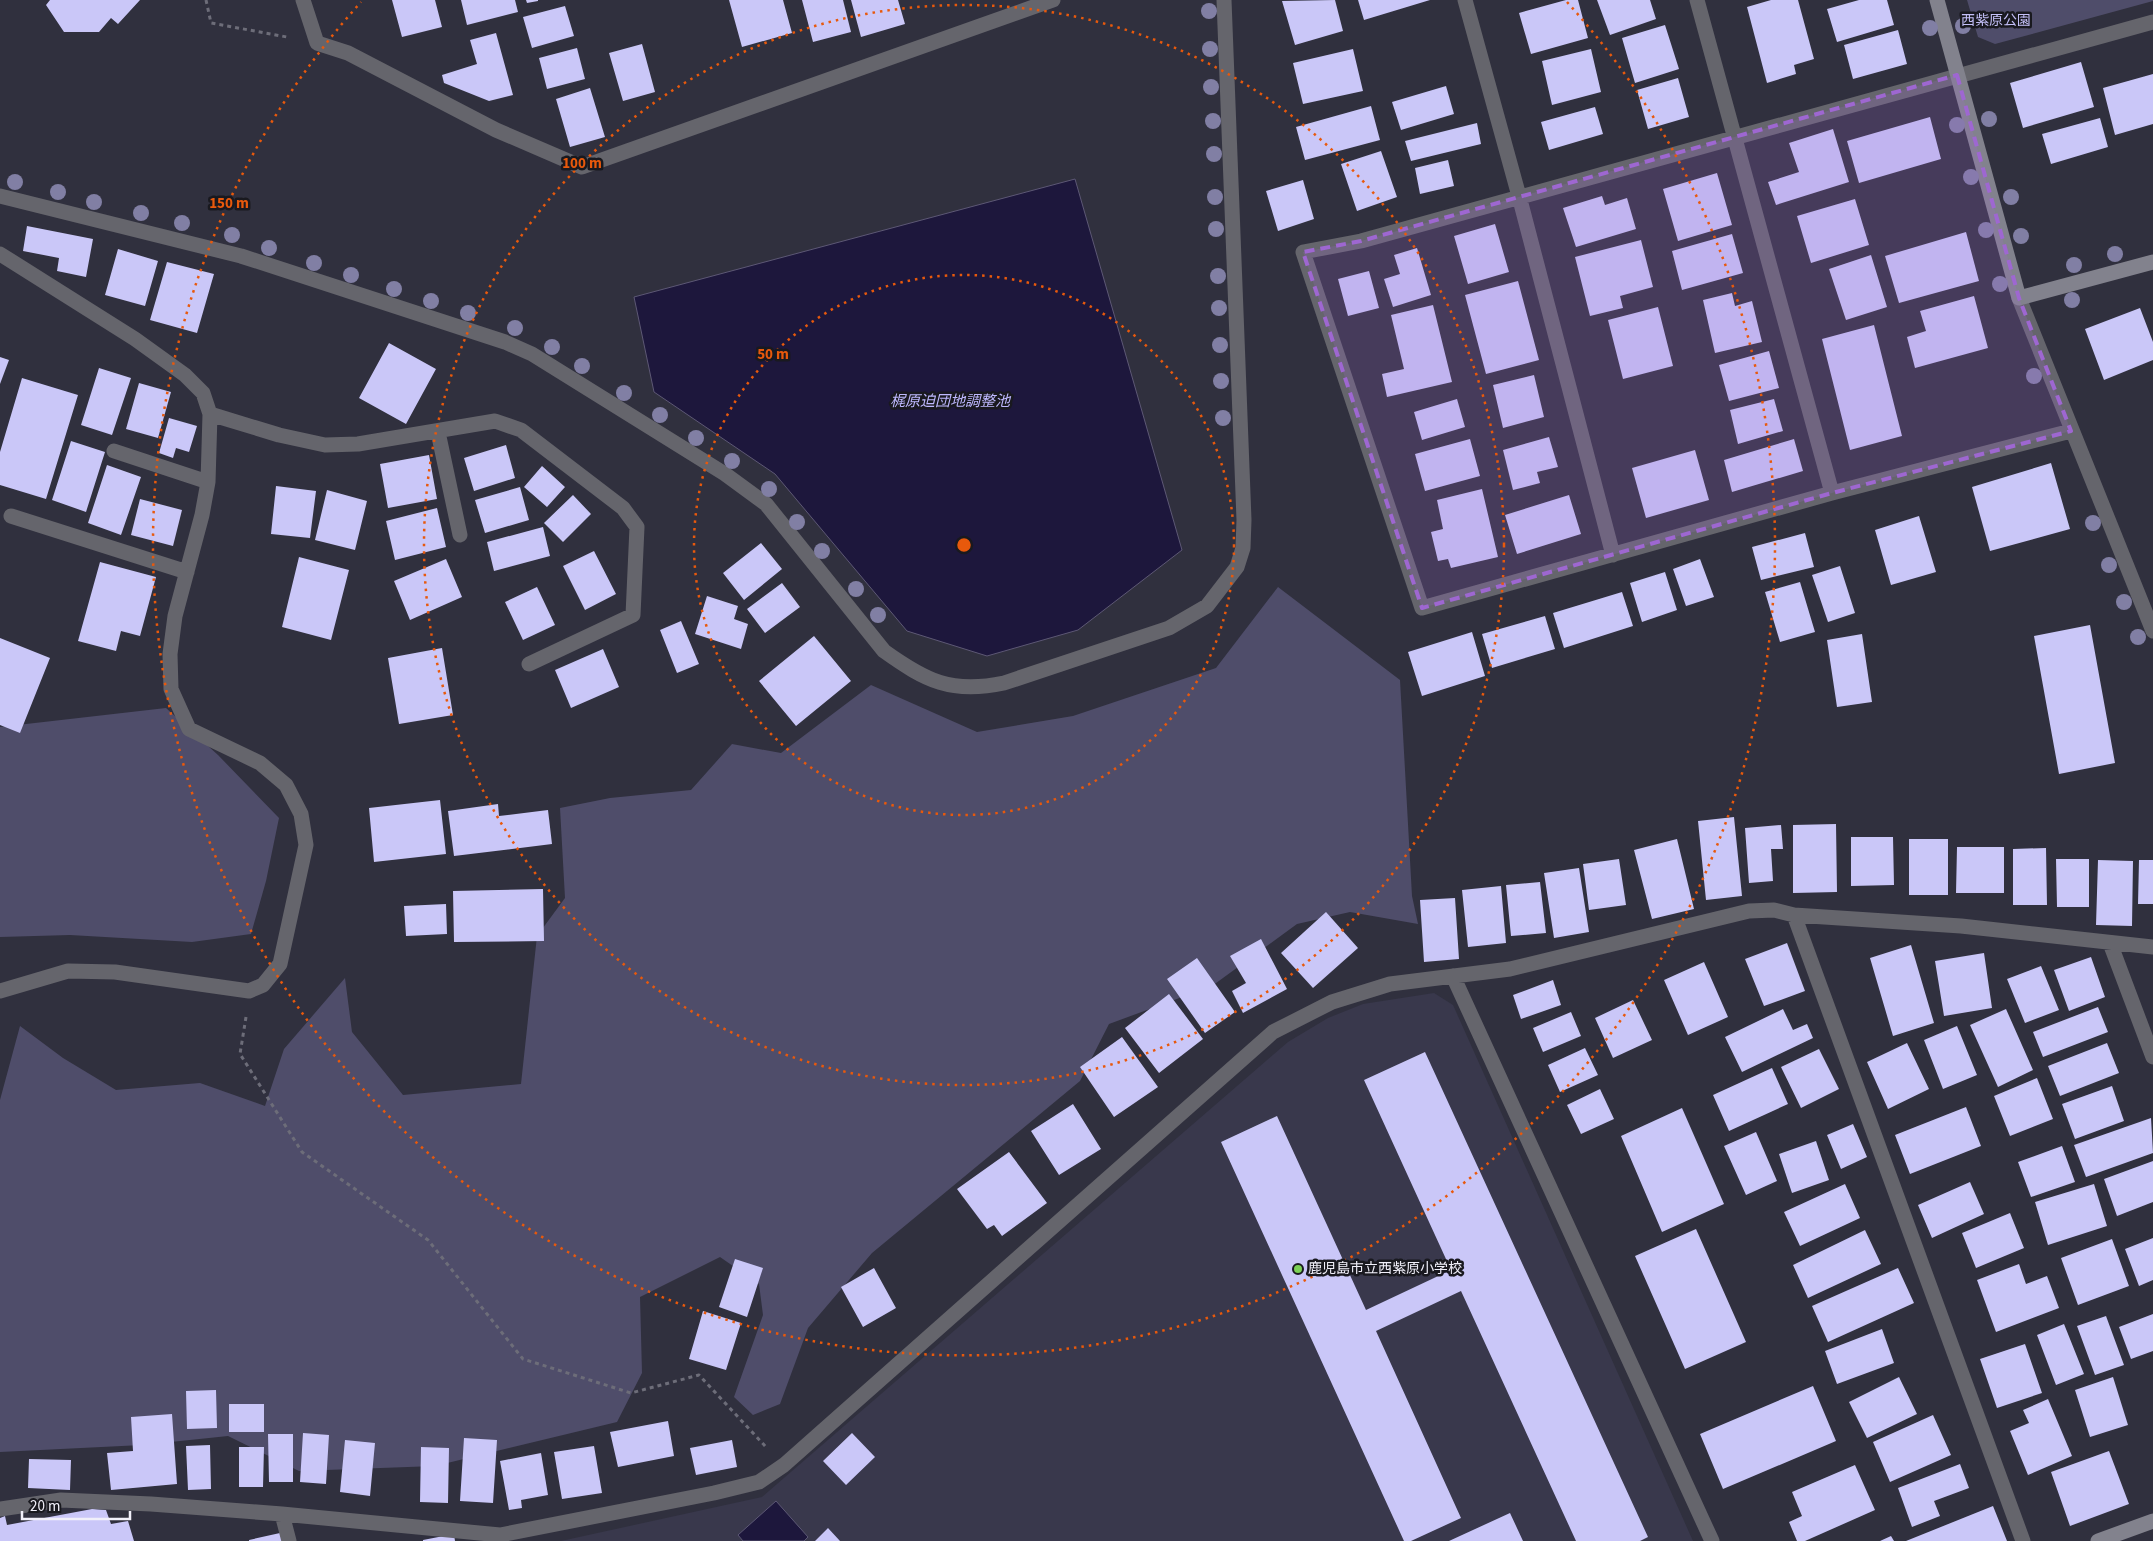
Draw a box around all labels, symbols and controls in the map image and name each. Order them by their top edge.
park label: 西紫原公園 [1961,11,2031,31]
text: 100 m [562,153,602,174]
text: 150 m [209,193,249,214]
text: 50 m [757,344,789,365]
water label: 梶原迫団地調整池 [890,391,1012,412]
centre of rings [955,536,973,554]
place label: 鹿児島市立西紫原小学校 [1308,1259,1462,1279]
marker: 鹿児島市立西紫原小学校 [1292,1263,1304,1275]
scale bar [22,1488,130,1520]
text: 20 m [30,1496,60,1517]

